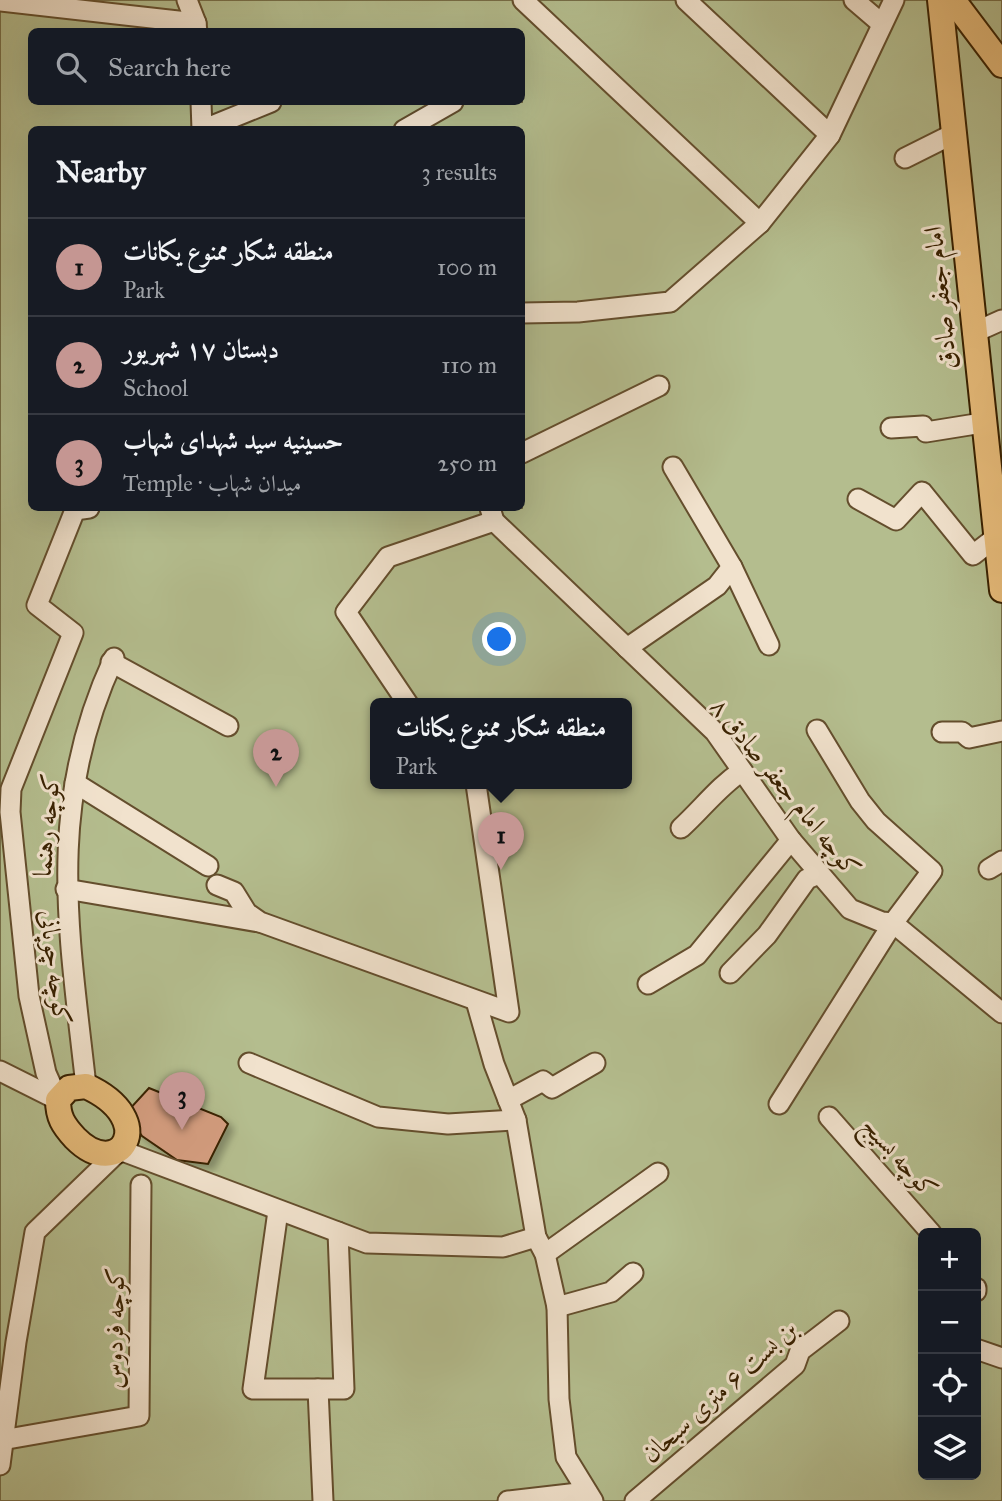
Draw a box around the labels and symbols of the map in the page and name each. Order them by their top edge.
street label: امام جعفر صادق [917,224,970,371]
your location [482,622,516,656]
street label: کوچه امام جعفر صادق ۸ [698,691,868,888]
pin: 2 [253,729,299,787]
street label: کوچه رهنما [26,772,68,878]
pin: 1 [478,812,524,870]
street label: کوچه چوپانی [30,908,79,1027]
pin: 3 [159,1072,205,1130]
street label: کوچه بسیج [849,1110,945,1210]
street label: کوچه فردوس [97,1267,133,1389]
street label: بن بست ۶ متری سبحان [635,1313,804,1469]

